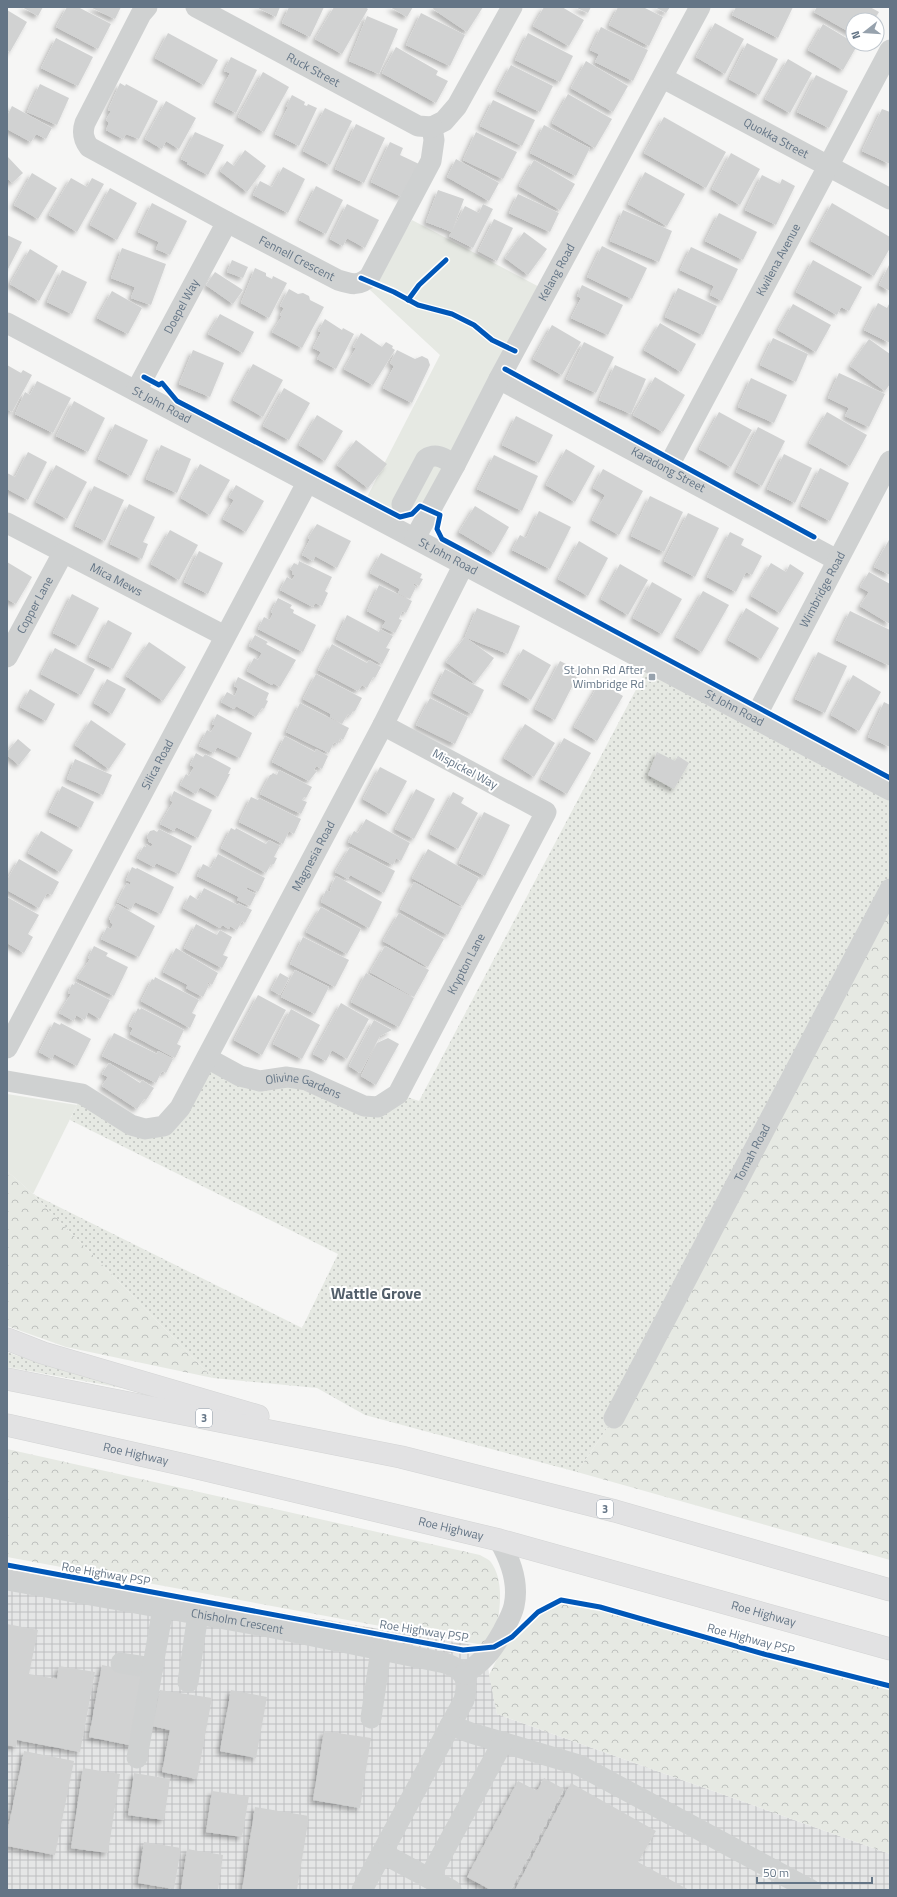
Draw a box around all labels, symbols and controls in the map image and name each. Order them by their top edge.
north arrow [845,12,885,52]
text: N [847,29,864,41]
street label: Ruck Street [283,47,344,92]
street label: Quokka Street [740,113,813,163]
street label: Kwilena Avenue [751,220,805,299]
street label: Fennell Crescent [256,230,339,286]
street label: Kelang Road [533,240,579,304]
street label: Doepel Way [158,275,204,337]
street label: St John Road [129,381,195,428]
street label: Karadong Street [628,441,710,497]
street label: St John Road [415,532,481,579]
street label: Wimbridge Road [794,548,850,631]
street label: Mica Mews [87,558,147,601]
street label: Copper Lane [11,573,58,637]
place label: St John Rd After Wimbridge Rd [564,660,644,693]
marker: St John Rd After Wimbridge Rd [647,672,657,682]
street label: St John Road [702,684,768,731]
street label: Silica Road [136,736,178,793]
street label: Mispickel Way [429,743,502,794]
street label: Magnesia Road [286,817,340,895]
street label: Krypton Lane [442,930,490,998]
street label: Olivine Gardens [264,1067,345,1104]
street label: Tomah Road [729,1120,775,1185]
district label: Wattle Grove [331,1281,421,1305]
road number: 3 [196,1409,212,1427]
street label: Roe Highway [101,1437,171,1470]
road number: 3 [597,1500,613,1518]
street label: Roe Highway [417,1511,486,1545]
street label: Roe Highway PSP [60,1556,152,1591]
street label: Roe Highway [729,1595,799,1631]
street label: Chisholm Crescent [190,1603,286,1639]
street label: Roe Highway PSP [378,1614,470,1647]
street label: Roe Highway PSP [705,1618,797,1659]
scale bar [757,1859,872,1885]
text: 50 m [763,1863,789,1882]

